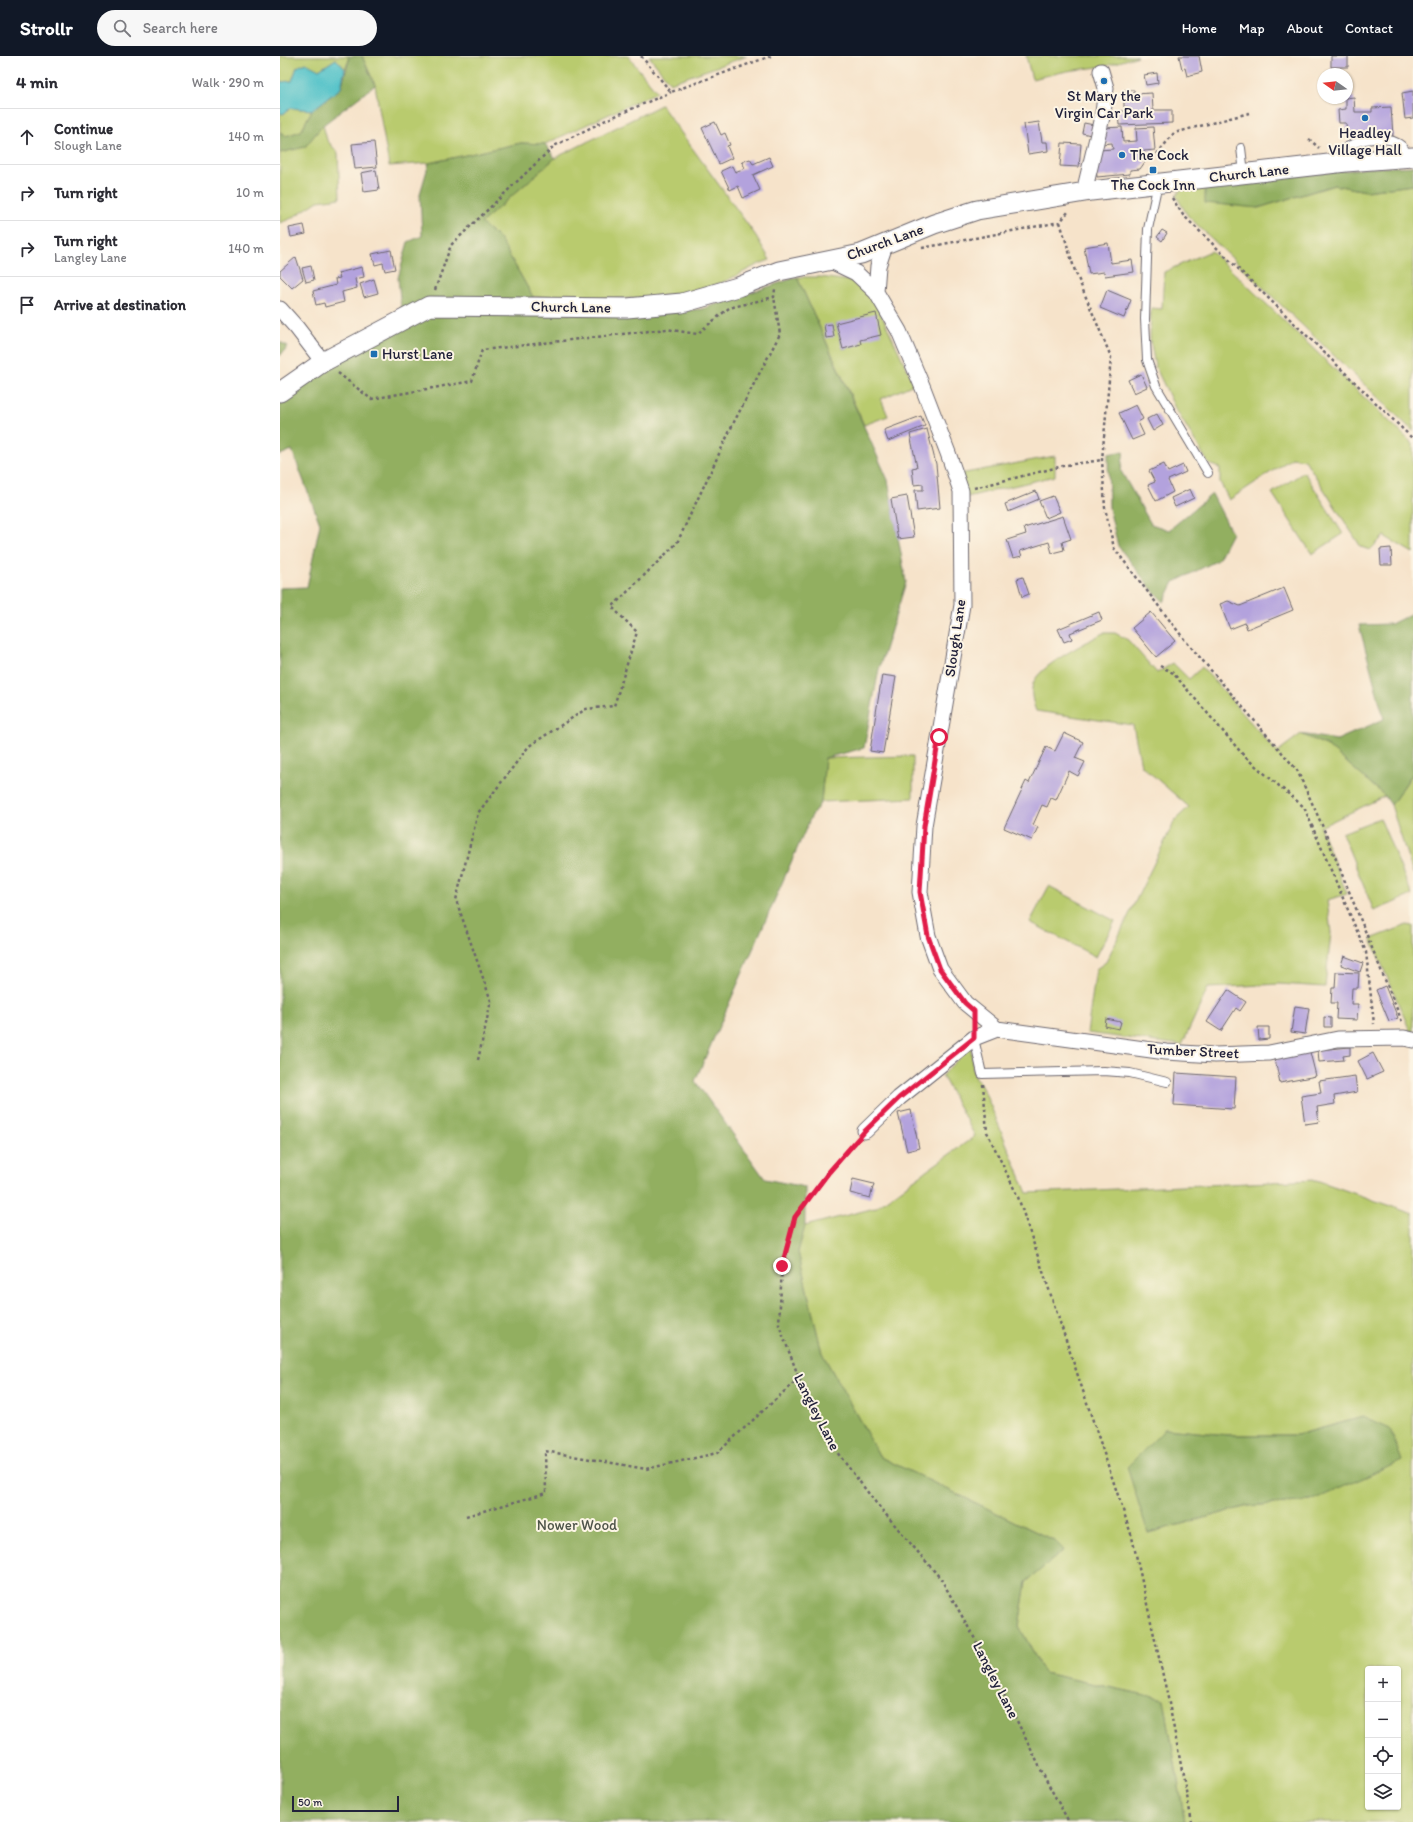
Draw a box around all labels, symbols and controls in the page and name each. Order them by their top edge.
search box [97,10,377,46]
text: Strollr [20,17,73,40]
icon: search [111,17,133,39]
text: Search here [143,19,218,37]
text: Home [1182,20,1217,37]
text: Map [1239,20,1265,37]
text: About [1287,20,1323,37]
text: Contact [1345,20,1393,37]
north arrow [1317,68,1353,104]
text: 4 min [16,72,58,92]
text: Walk · 290 m [192,75,264,90]
marker: St Mary the Virgin Car Park [1099,76,1109,86]
place label: St Mary the Virgin Car Park [1055,87,1154,122]
marker: Headley Village Hall [1360,113,1370,123]
text: Continue [54,120,113,138]
place label: Headley Village Hall [1328,124,1403,159]
icon: ahead [16,126,38,148]
text: 140 m [228,129,264,144]
text: Slough Lane [54,138,122,153]
place label: The Cock [1130,146,1189,164]
marker: The Cock [1117,150,1127,160]
street label: Church Lane [1208,160,1290,186]
marker: The Cock Inn [1148,165,1158,175]
place label: The Cock Inn [1111,176,1195,194]
icon: right [16,182,38,204]
text: Turn right [54,184,118,202]
text: 10 m [236,185,264,200]
street label: Church Lane [844,220,926,264]
text: Turn right [54,232,118,250]
icon: right [16,238,38,260]
text: 140 m [228,241,264,256]
text: Langley Lane [54,250,127,265]
icon: arrive [16,294,38,316]
text: Arrive at destination [54,296,186,314]
street label: Church Lane [531,297,611,317]
place label: Hurst Lane [382,345,453,363]
marker: Hurst Lane [369,349,379,359]
street label: Slough Lane [941,598,969,678]
route start [930,728,948,746]
street label: Tumber Street [1146,1040,1240,1062]
route end [773,1257,791,1275]
street label: Langley Lane [790,1371,844,1453]
park label: Nower Wood [537,1516,617,1534]
street label: Langley Lane [969,1639,1023,1721]
map controls [1365,1666,1401,1810]
button: + [1365,1666,1401,1702]
button: − [1365,1702,1401,1738]
button: locate [1365,1738,1401,1774]
button: layers [1365,1774,1401,1810]
scale bar [292,1794,399,1813]
text: 50 m [298,1796,322,1809]

